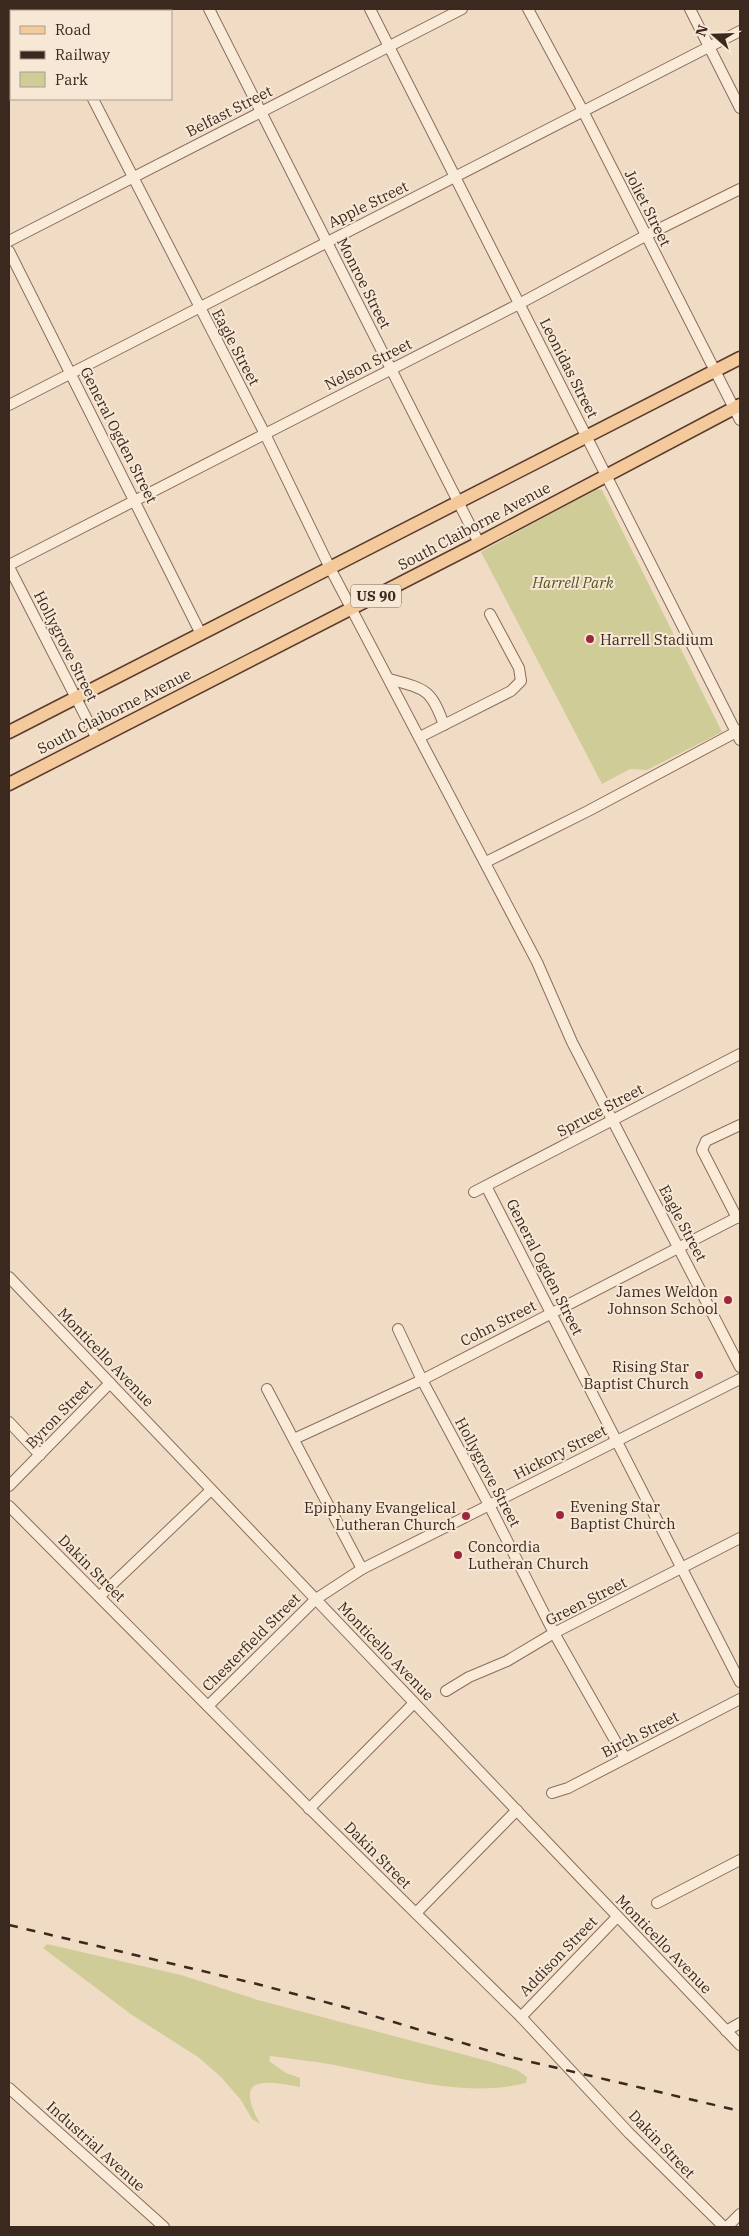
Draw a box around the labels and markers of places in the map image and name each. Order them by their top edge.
place label: Harrell Stadium [600,630,714,649]
marker: Harrell Stadium [584,633,596,645]
place label: James Weldon Johnson School [608,1282,718,1318]
marker: James Weldon Johnson School [722,1294,734,1306]
place label: Rising Star Baptist Church [583,1357,689,1393]
marker: Rising Star Baptist Church [693,1369,705,1381]
place label: Evening Star Baptist Church [570,1497,676,1533]
place label: Epiphany Evangelical Lutheran Church [304,1498,456,1534]
marker: Evening Star Baptist Church [554,1509,566,1521]
marker: Epiphany Evangelical Lutheran Church [460,1510,472,1522]
place label: Concordia Lutheran Church [468,1537,589,1573]
marker: Concordia Lutheran Church [452,1549,464,1561]

